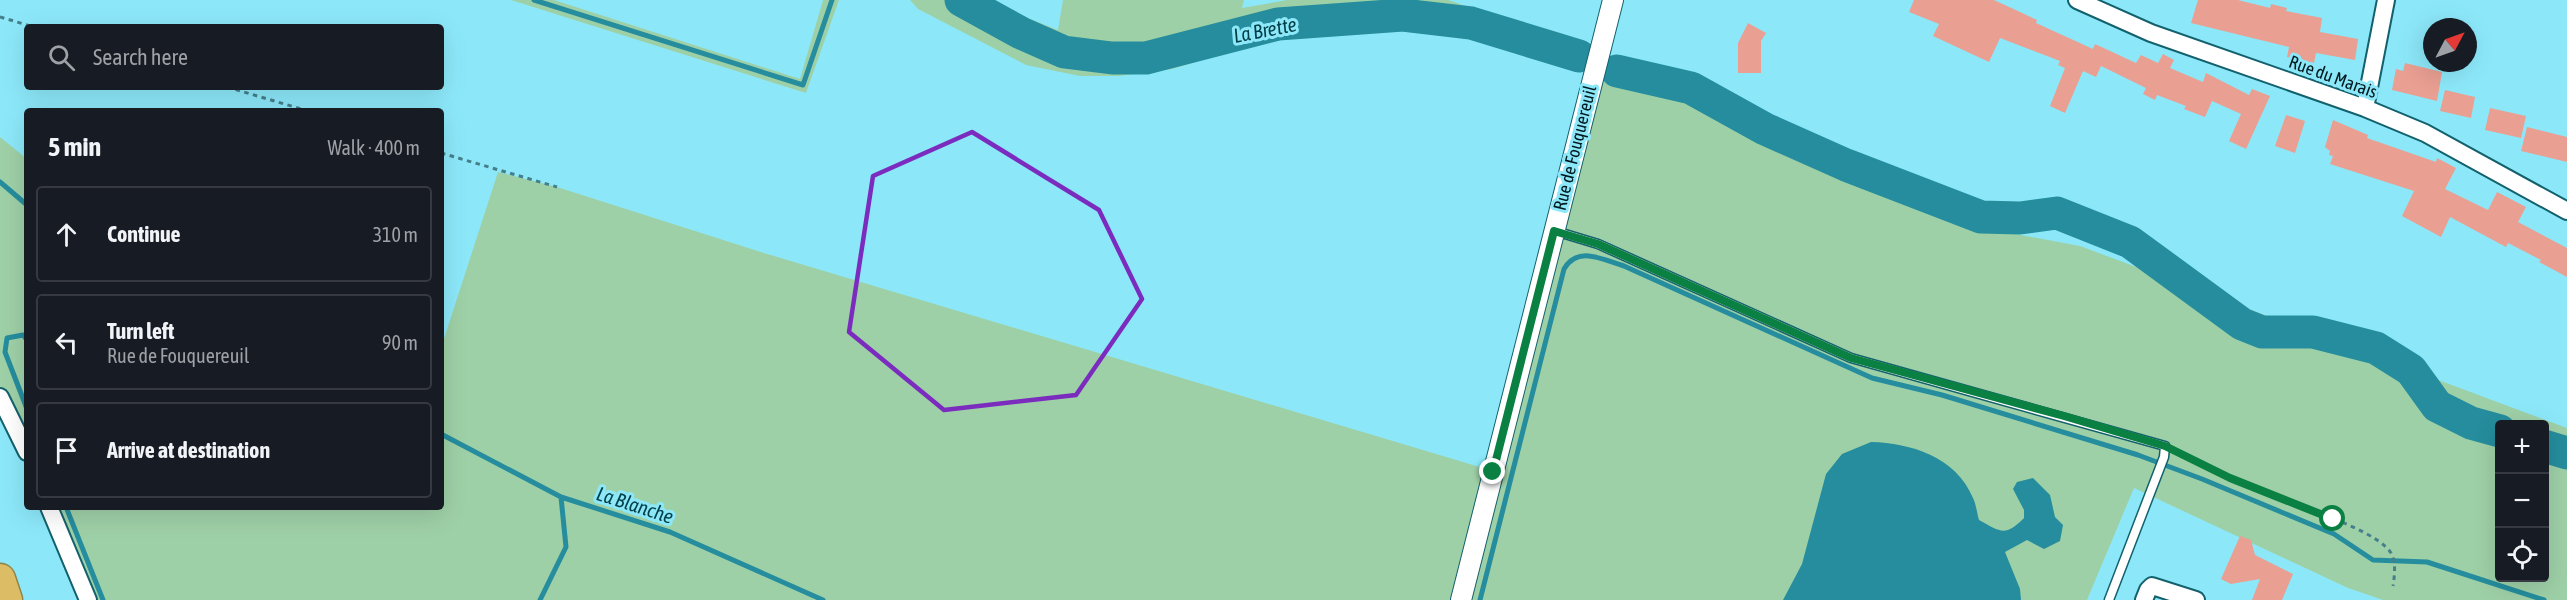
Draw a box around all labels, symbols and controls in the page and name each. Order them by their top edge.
water label: La Brette [1231,12,1299,47]
north arrow [2423,18,2477,72]
search box [24,24,444,90]
icon: search [45,41,78,74]
text: Search here [93,44,188,70]
street label: Rue du Marais [2286,51,2380,102]
street label: Rue de Fouquereuil [1549,83,1600,213]
text: 5 min [48,132,101,162]
text: Walk · 400 m [328,136,420,159]
icon: ahead [50,218,83,251]
text: Continue [107,221,181,247]
text: 310 m [373,223,418,246]
text: Turn left [107,318,174,344]
icon: left [50,326,83,359]
text: 90 m [382,331,418,354]
text: Rue de Fouquereuil [107,344,249,367]
map controls [2495,420,2549,582]
button: + [2495,420,2549,474]
icon: arrive [50,434,83,467]
text: Arrive at destination [107,437,270,463]
route end [1479,458,1505,484]
button: − [2495,474,2549,528]
water label: La Blanche [594,481,676,528]
route start [2319,505,2345,531]
button: locate [2495,528,2549,582]

